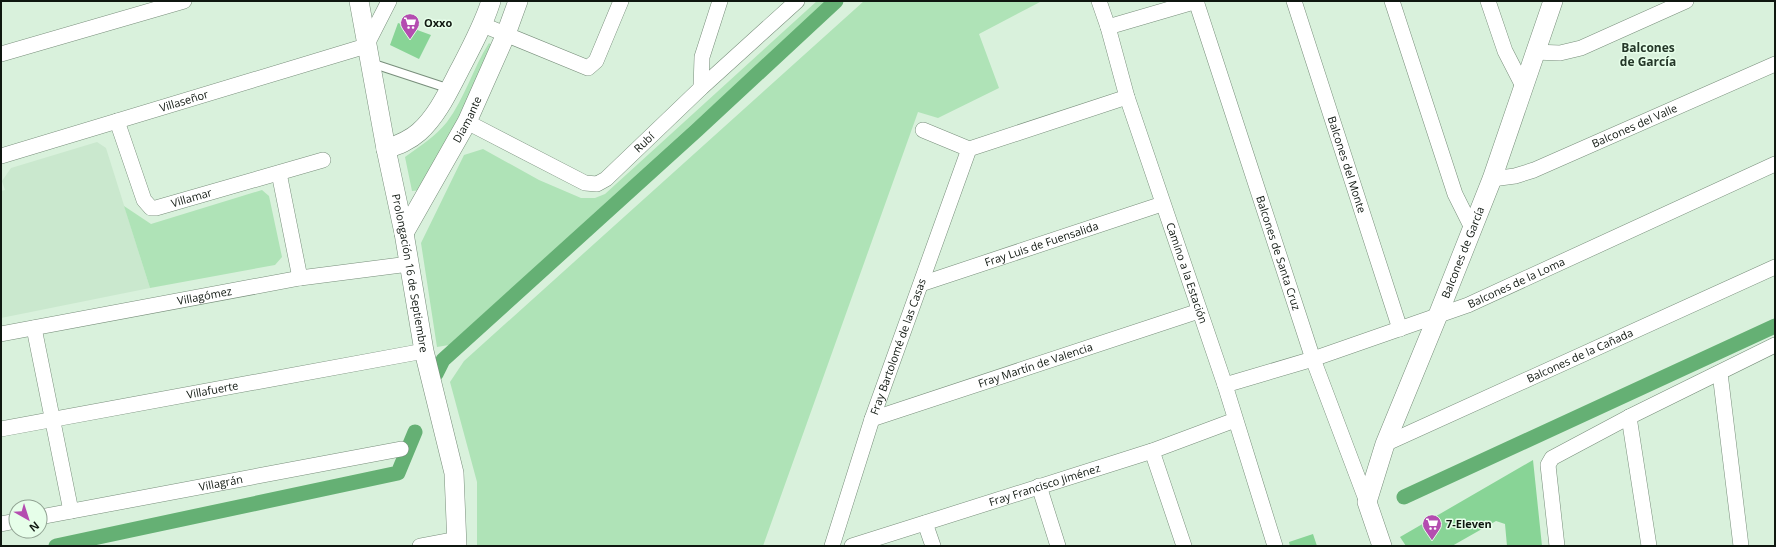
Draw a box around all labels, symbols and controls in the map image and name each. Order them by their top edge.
supermarket icon: Oxxo [399,12,421,40]
place label: Oxxo [424,15,452,30]
district label: Balcones de García [1620,39,1676,70]
street label: Villaseñor [157,86,210,115]
street label: Diamante [449,94,485,145]
street label: Balcones del Valle [1589,100,1679,151]
street label: Balcones del Monte [1325,114,1370,215]
street label: Rubí [630,129,657,155]
street label: Villamar [169,184,214,210]
street label: Prolongación 16 de Septiembre [389,192,432,354]
street label: Balcones de Santa Cruz [1253,193,1305,312]
street label: Balcones de García [1437,204,1487,300]
street label: Fray Luis de Fuensalida [983,218,1100,269]
street label: Camino a la Estación [1163,220,1212,325]
street label: Balcones de la Loma [1465,254,1567,311]
street label: Fray Bartolomé de las Casas [866,276,929,417]
street label: Villagómez [176,283,233,308]
street label: Balcones de la Cañada [1524,324,1635,386]
street label: Fray Martín de Valencia [976,339,1094,391]
street label: Villafuerte [185,377,239,402]
street label: Fray Francisco Jiménez [987,460,1102,509]
street label: Villagrán [198,471,244,494]
north arrow [8,499,48,539]
supermarket icon: 7-Eleven [1421,513,1443,541]
place label: 7-Eleven [1446,516,1492,531]
text: N [26,519,43,536]

